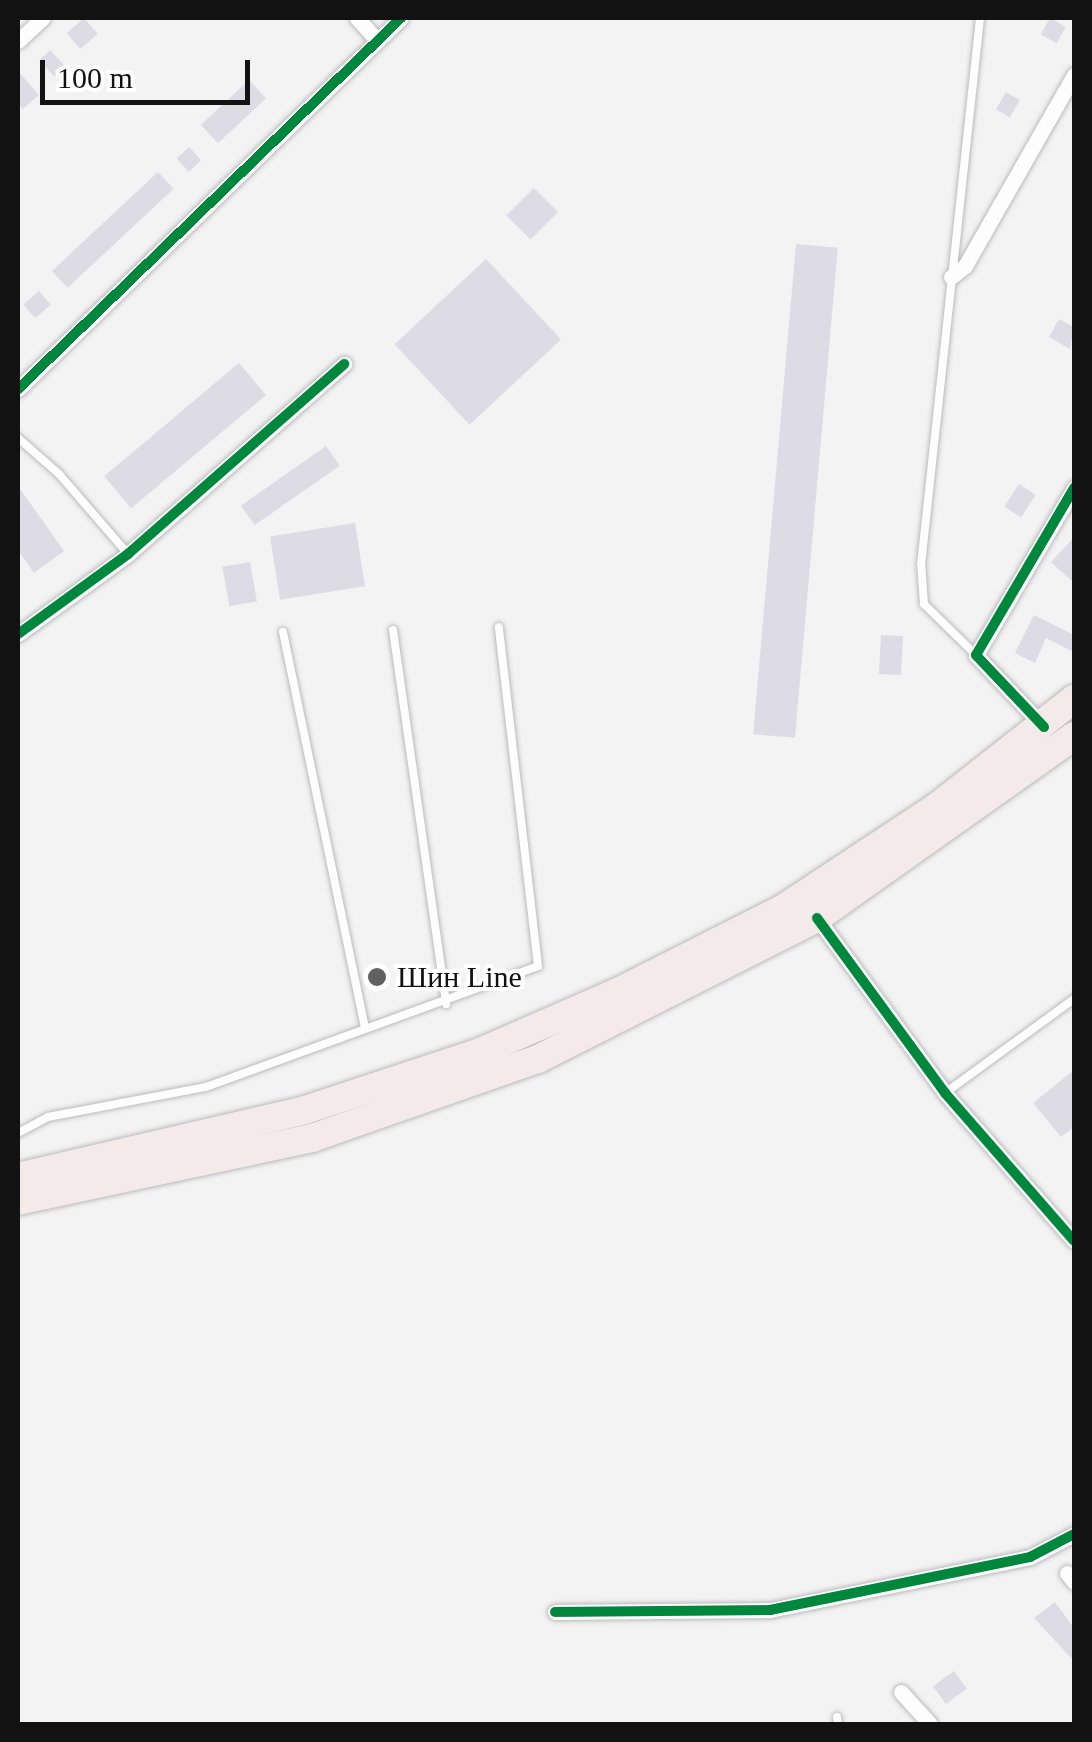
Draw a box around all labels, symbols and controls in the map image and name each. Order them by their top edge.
scale bar [45,40,255,102]
text: 100 m [57,61,133,94]
place label: Шин Line [397,959,522,995]
marker: Шин Line [366,966,388,988]

